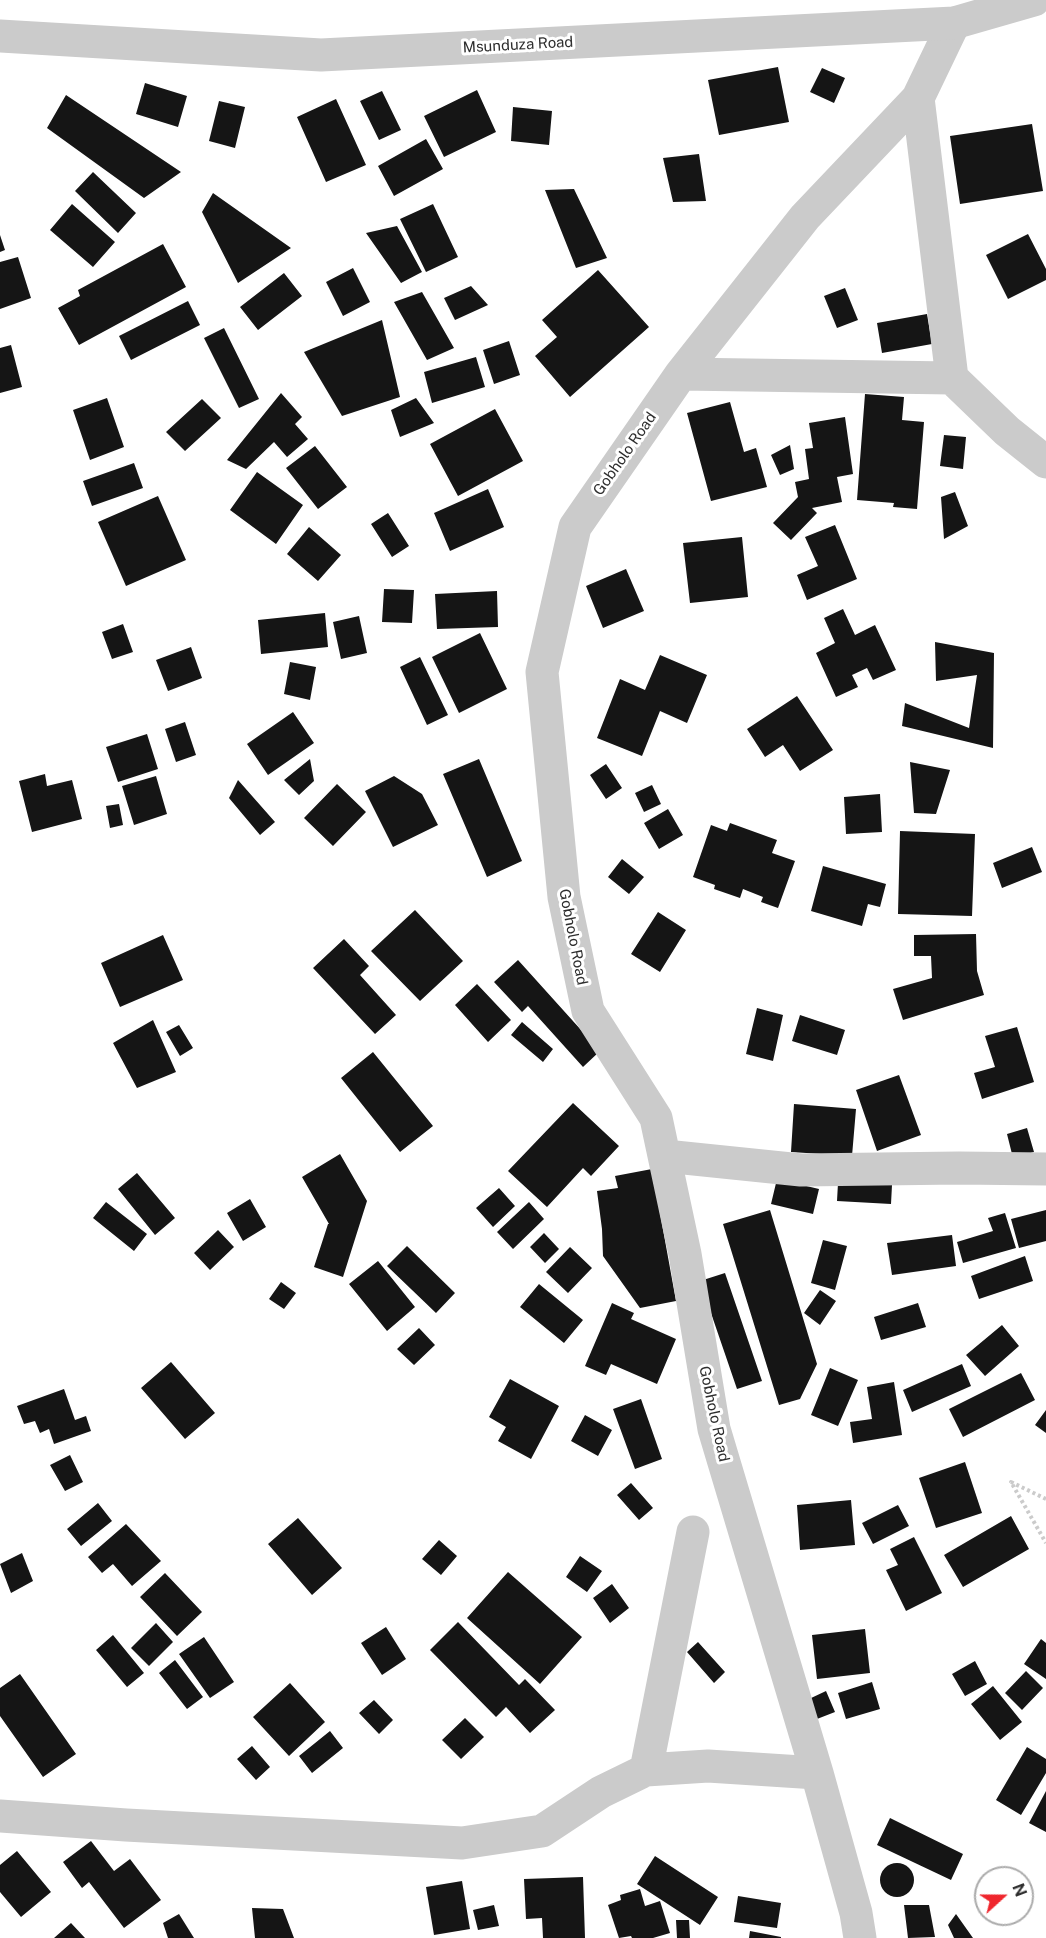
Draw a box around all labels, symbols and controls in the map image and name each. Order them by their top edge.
street label: Msunduza Road [462,33,574,57]
street label: Gobholo Road [590,409,660,499]
street label: Gobholo Road [555,887,591,987]
street label: Gobholo Road [695,1365,733,1463]
north arrow [974,1866,1034,1926]
text: N [1008,1881,1031,1899]

